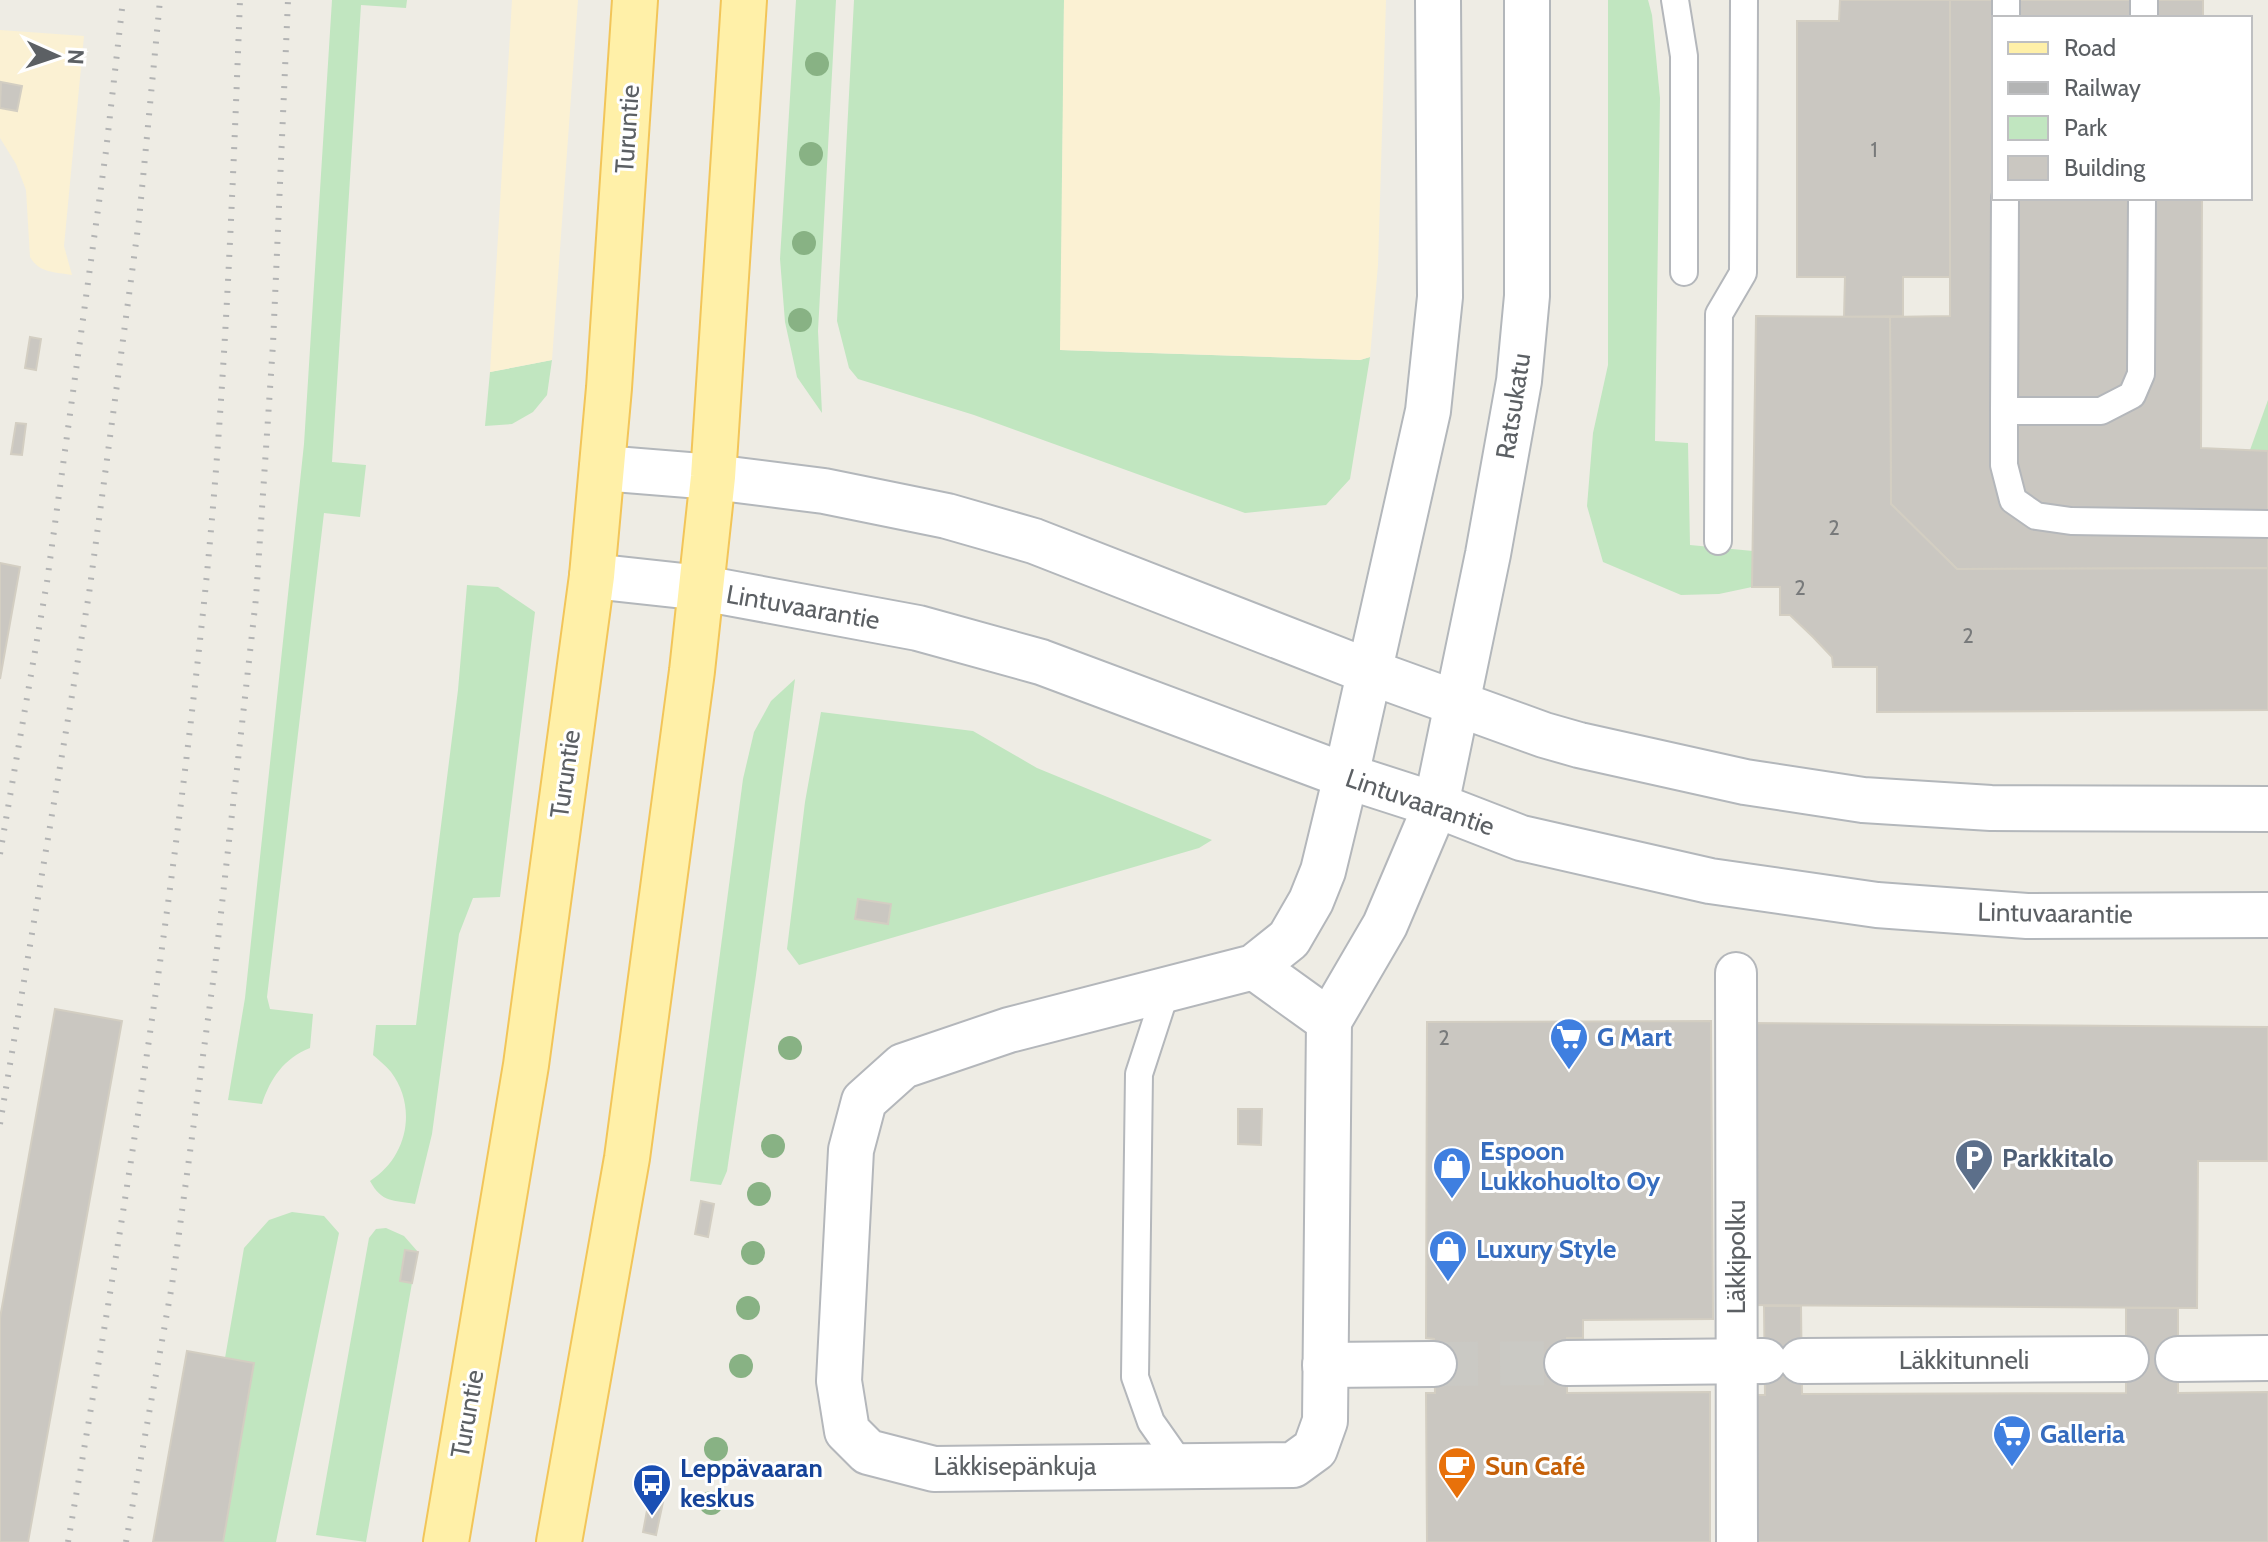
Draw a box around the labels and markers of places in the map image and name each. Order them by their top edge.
supermarket icon: G Mart [1548,1016,1590,1071]
place label: G Mart [1597,1021,1672,1053]
place label: Espoon Lukkohuolto Oy [1480,1135,1660,1197]
parking icon: Parkkitalo [1953,1137,1995,1192]
place label: Parkkitalo [2002,1142,2114,1174]
shop icon: Espoon Lukkohuolto Oy [1431,1145,1473,1200]
shop icon: Luxury Style [1427,1228,1469,1283]
place label: Luxury Style [1476,1233,1616,1265]
supermarket icon: Galleria [1991,1413,2033,1468]
place label: Galleria [2040,1418,2125,1450]
cafe icon: Sun Café [1436,1445,1478,1500]
place label: Sun Café [1485,1450,1585,1482]
place label: Leppävaaran keskus [680,1452,823,1514]
bus stop icon: Leppävaaran keskus [631,1462,673,1517]

